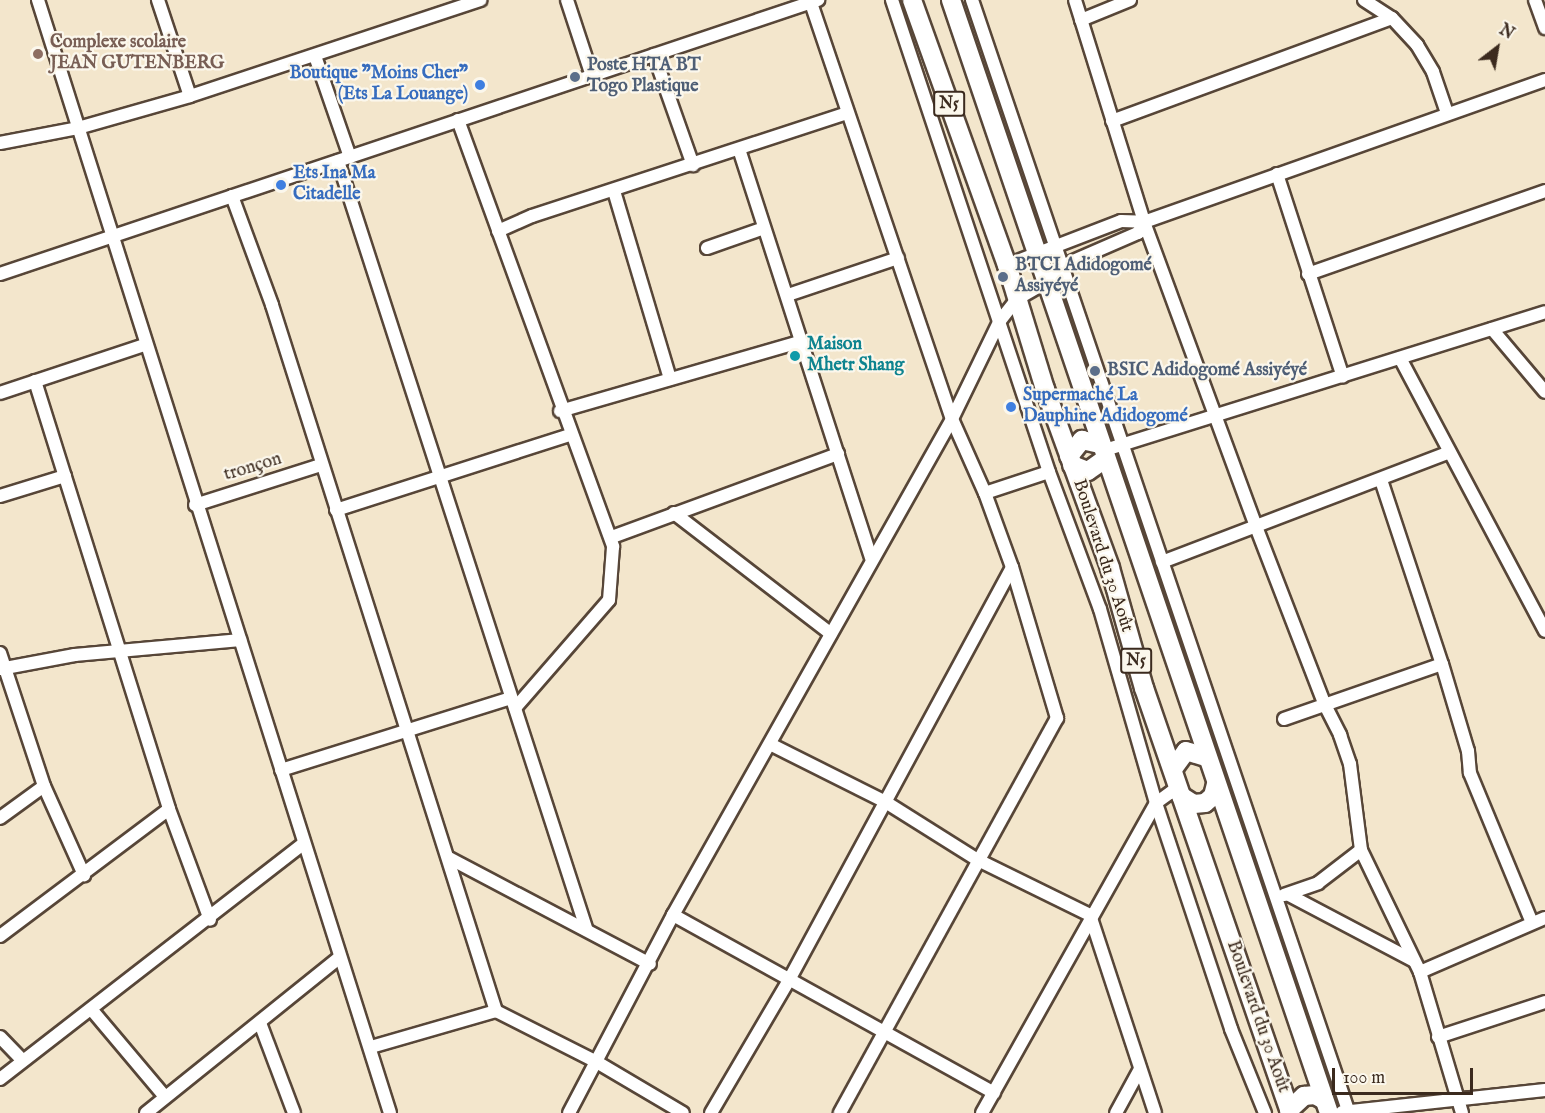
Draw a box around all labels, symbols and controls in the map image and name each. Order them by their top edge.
north arrow [1467,18,1527,78]
text: N [1495,20,1517,45]
place label: Complexe scolaire JEAN GUTENBERG [50,33,224,76]
marker: Complexe scolaire JEAN GUTENBERG [31,47,45,61]
place label: Poste HTA BT Togo Plastique [587,56,701,98]
place label: Boutique "Moins Cher" (Ets La Louange) [290,64,468,106]
marker: Poste HTA BT Togo Plastique [568,70,582,84]
marker: Boutique "Moins Cher" (Ets La Louange) [473,78,487,92]
road number: N5 [932,91,966,117]
place label: Ets Ina Ma Citadelle [293,164,376,207]
marker: Ets Ina Ma Citadelle [274,178,288,192]
place label: BTCI Adidogomé Assiyéyé [1015,256,1152,298]
marker: BTCI Adidogomé Assiyéyé [996,270,1010,284]
place label: Maison Mhetr Shang [807,335,904,378]
marker: Maison Mhetr Shang [788,349,802,363]
place label: BSIC Adidogomé Assiyéyé [1107,360,1307,382]
marker: BSIC Adidogomé Assiyéyé [1088,364,1102,378]
place label: Supermaché La Dauphine Adidogomé [1023,386,1188,428]
marker: Supermaché La Dauphine Adidogomé [1004,400,1018,414]
street label: tronçon [222,449,284,487]
street label: Boulevard du 30 Août [1067,477,1137,635]
road number: N5 [1120,648,1152,674]
street label: Boulevard du 30 Août [1221,938,1293,1096]
scale bar [1335,1056,1476,1094]
text: 100 m [1343,1067,1385,1090]

